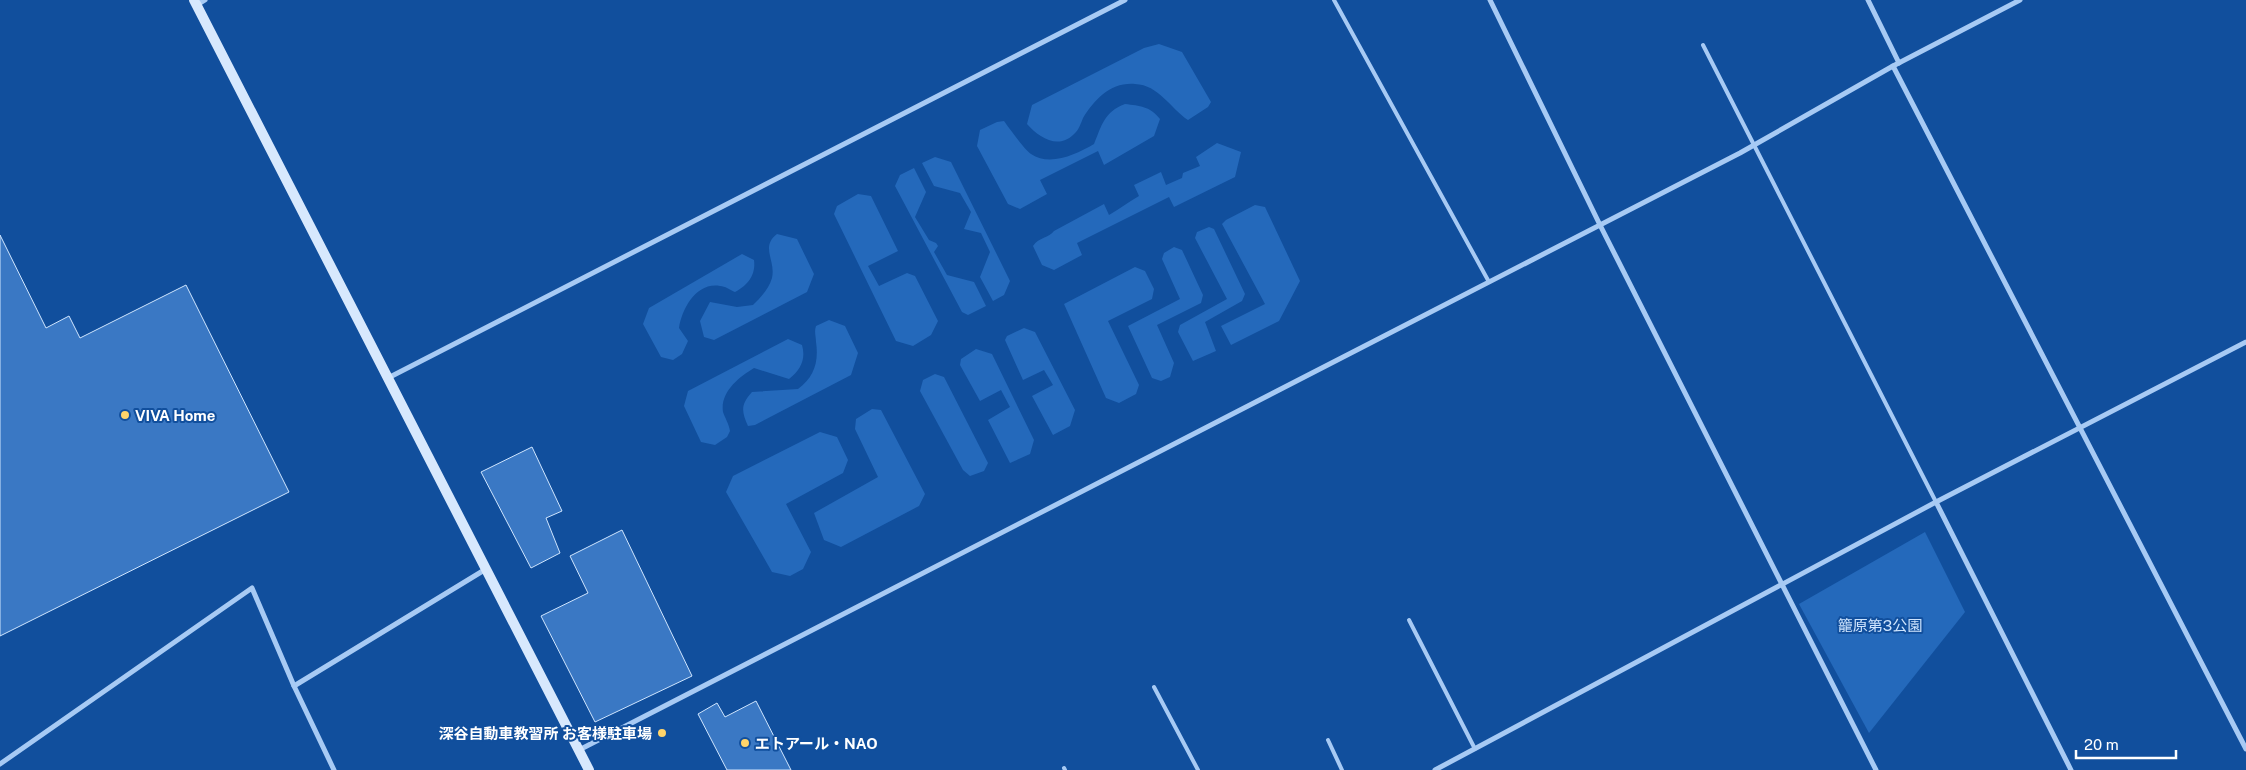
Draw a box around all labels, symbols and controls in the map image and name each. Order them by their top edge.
place label: VIVA Home [135,407,215,424]
marker: VIVA Home [119,409,131,421]
park label: 籠原第3公園 [1838,617,1922,634]
place label: 深谷自動車教習所 お客様駐車場 [439,725,652,742]
marker: 深谷自動車教習所 お客様駐車場 [656,727,668,739]
scale bar [2076,728,2176,760]
place label: エトアール・NAO [755,735,878,752]
text: 20 m [2084,736,2119,753]
marker: エトアール・NAO [739,737,751,749]

